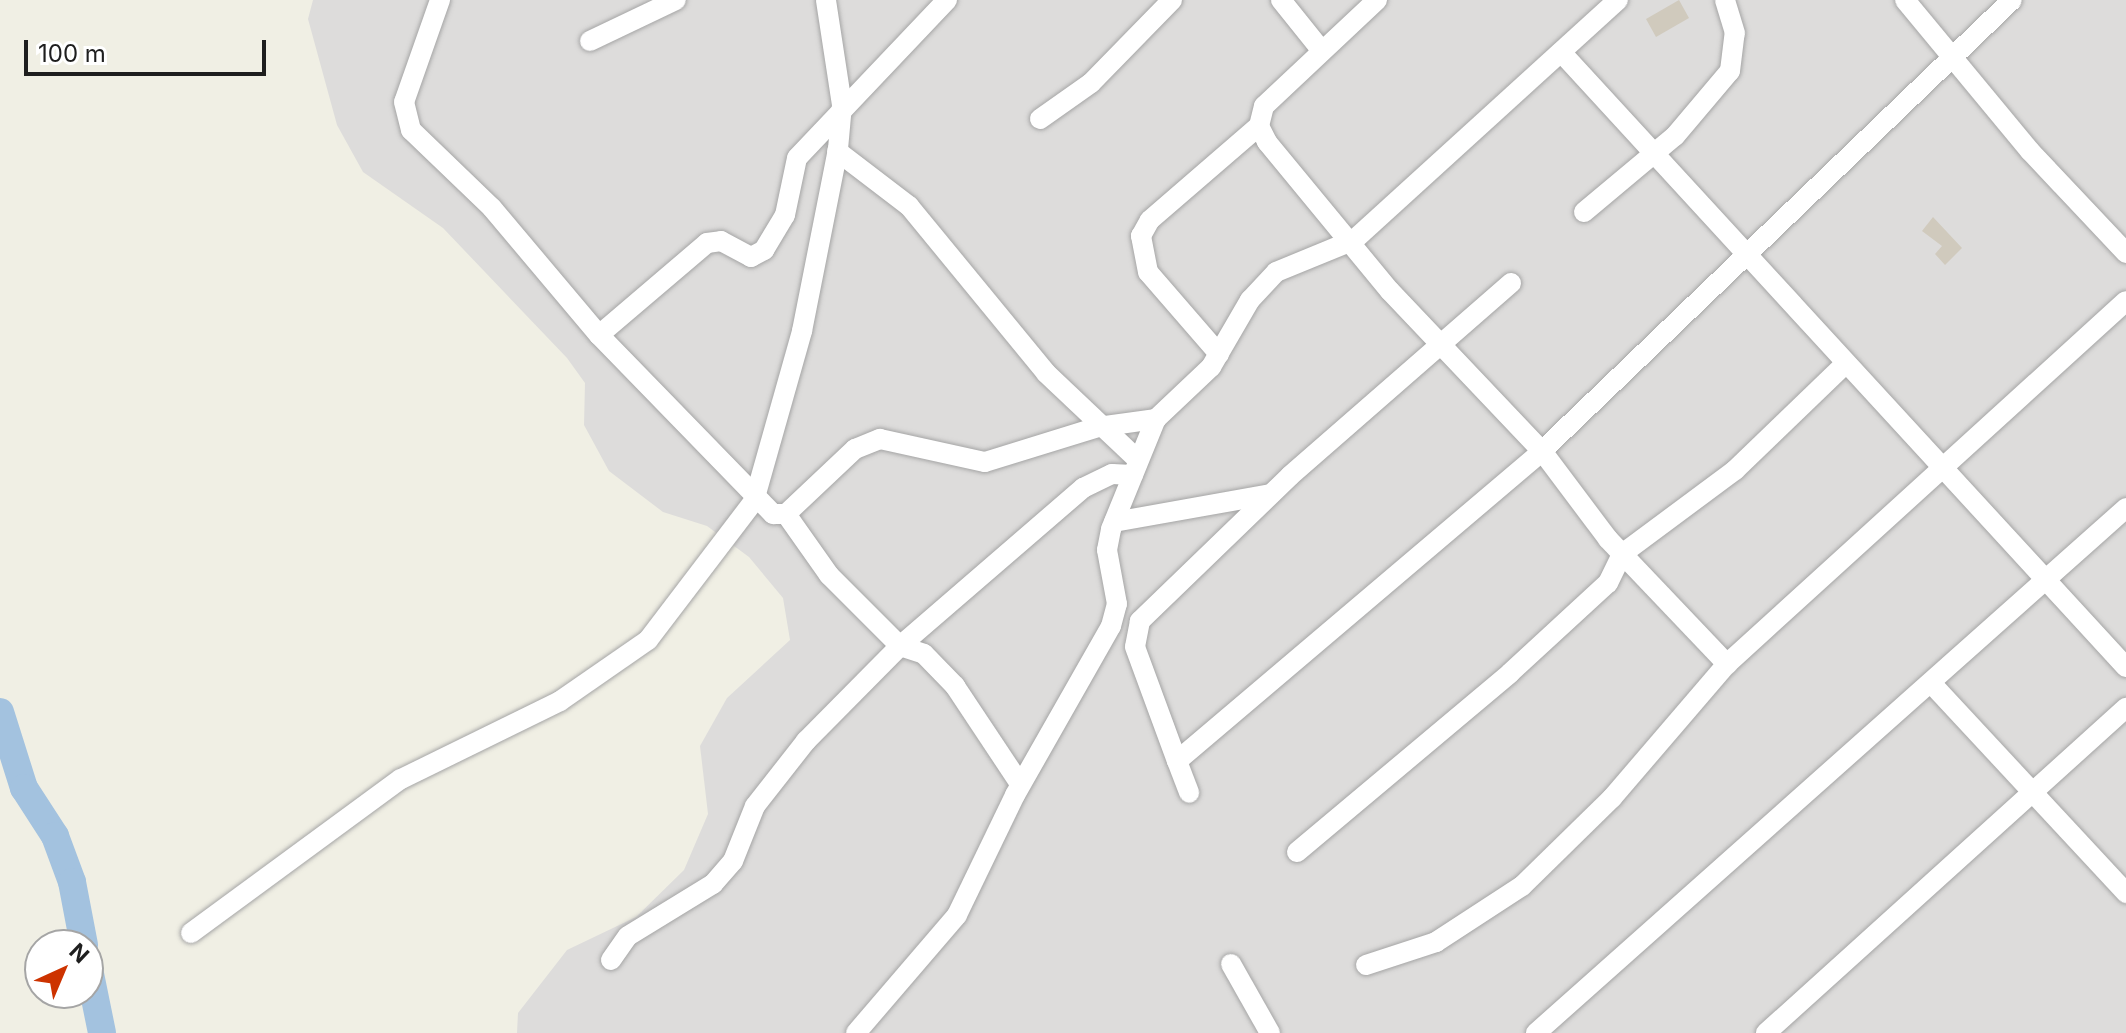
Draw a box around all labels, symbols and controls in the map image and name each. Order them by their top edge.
scale bar [28,24,270,74]
text: 100 m [38,39,106,68]
north arrow [24,929,104,1009]
text: N [64,938,94,968]

